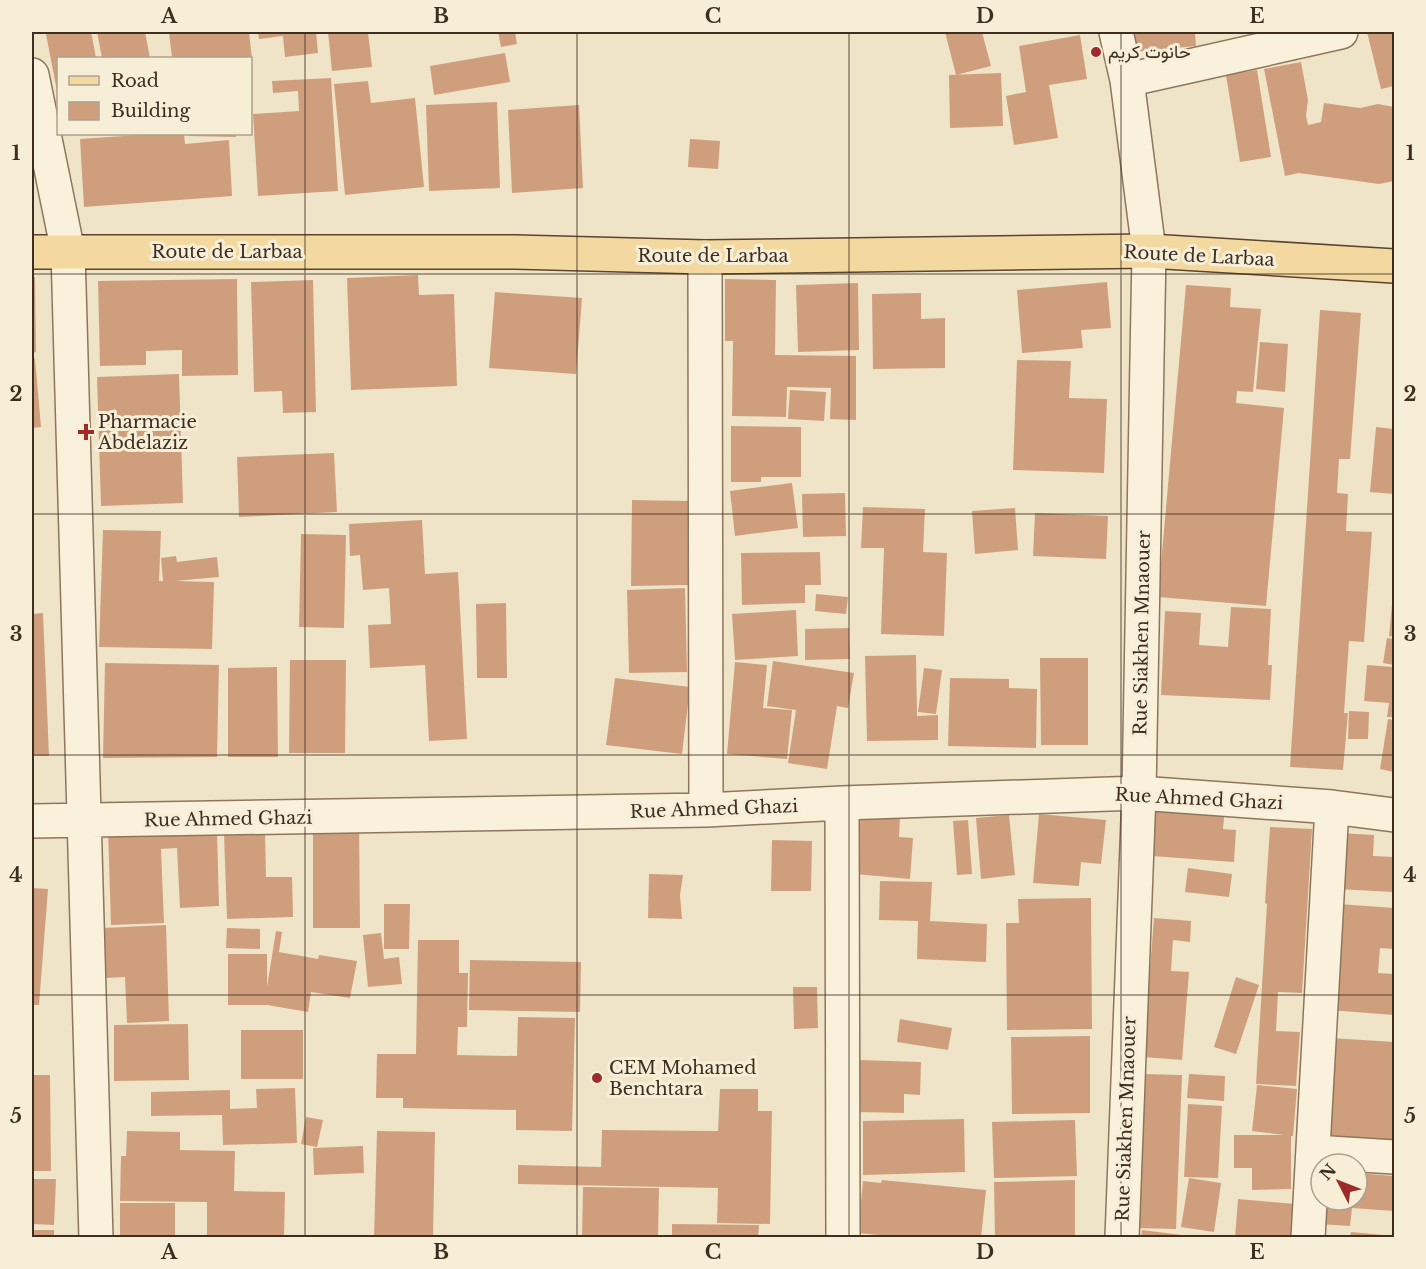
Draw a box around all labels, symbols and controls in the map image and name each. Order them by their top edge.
text: A [160,4,178,28]
text: B [433,4,449,28]
text: C [705,4,721,28]
text: D [976,4,994,28]
text: E [1249,4,1265,28]
place label: حانوت كريم [1108,41,1191,64]
marker: حانوت كريم [1089,45,1103,59]
legend [57,57,252,135]
text: Road [111,70,159,92]
text: Building [111,100,190,122]
text: 1 [12,141,21,165]
text: 1 [1406,141,1415,165]
street label: Route de Larbaa [151,241,303,263]
street label: Route de Larbaa [1123,241,1275,271]
street label: Route de Larbaa [637,245,789,267]
text: 2 [9,382,23,406]
text: 2 [1403,382,1417,406]
place label: Pharmacie Abdelaziz [97,411,197,454]
marker: Pharmacie Abdelaziz [79,425,93,439]
street label: Rue Siakhen Mnaouer [1129,530,1155,736]
text: 3 [10,622,22,646]
text: 3 [1404,622,1416,646]
street label: Rue Ahmed Ghazi [1114,784,1284,814]
street label: Rue Ahmed Ghazi [629,795,799,823]
street label: Rue Ahmed Ghazi [144,807,312,831]
text: 4 [9,863,23,887]
text: 4 [1403,863,1417,887]
street label: Rue Siakhen Mnaouer [1111,1016,1141,1222]
place label: CEM Mohamed Benchtara [609,1057,756,1100]
marker: CEM Mohamed Benchtara [590,1071,604,1085]
text: 5 [10,1104,22,1128]
text: 5 [1404,1104,1416,1128]
north arrow [1309,1152,1369,1212]
text: N [1315,1160,1340,1184]
text: A [160,1240,178,1264]
text: B [433,1240,449,1264]
text: C [705,1240,721,1264]
text: D [976,1240,994,1264]
text: E [1249,1240,1265,1264]

